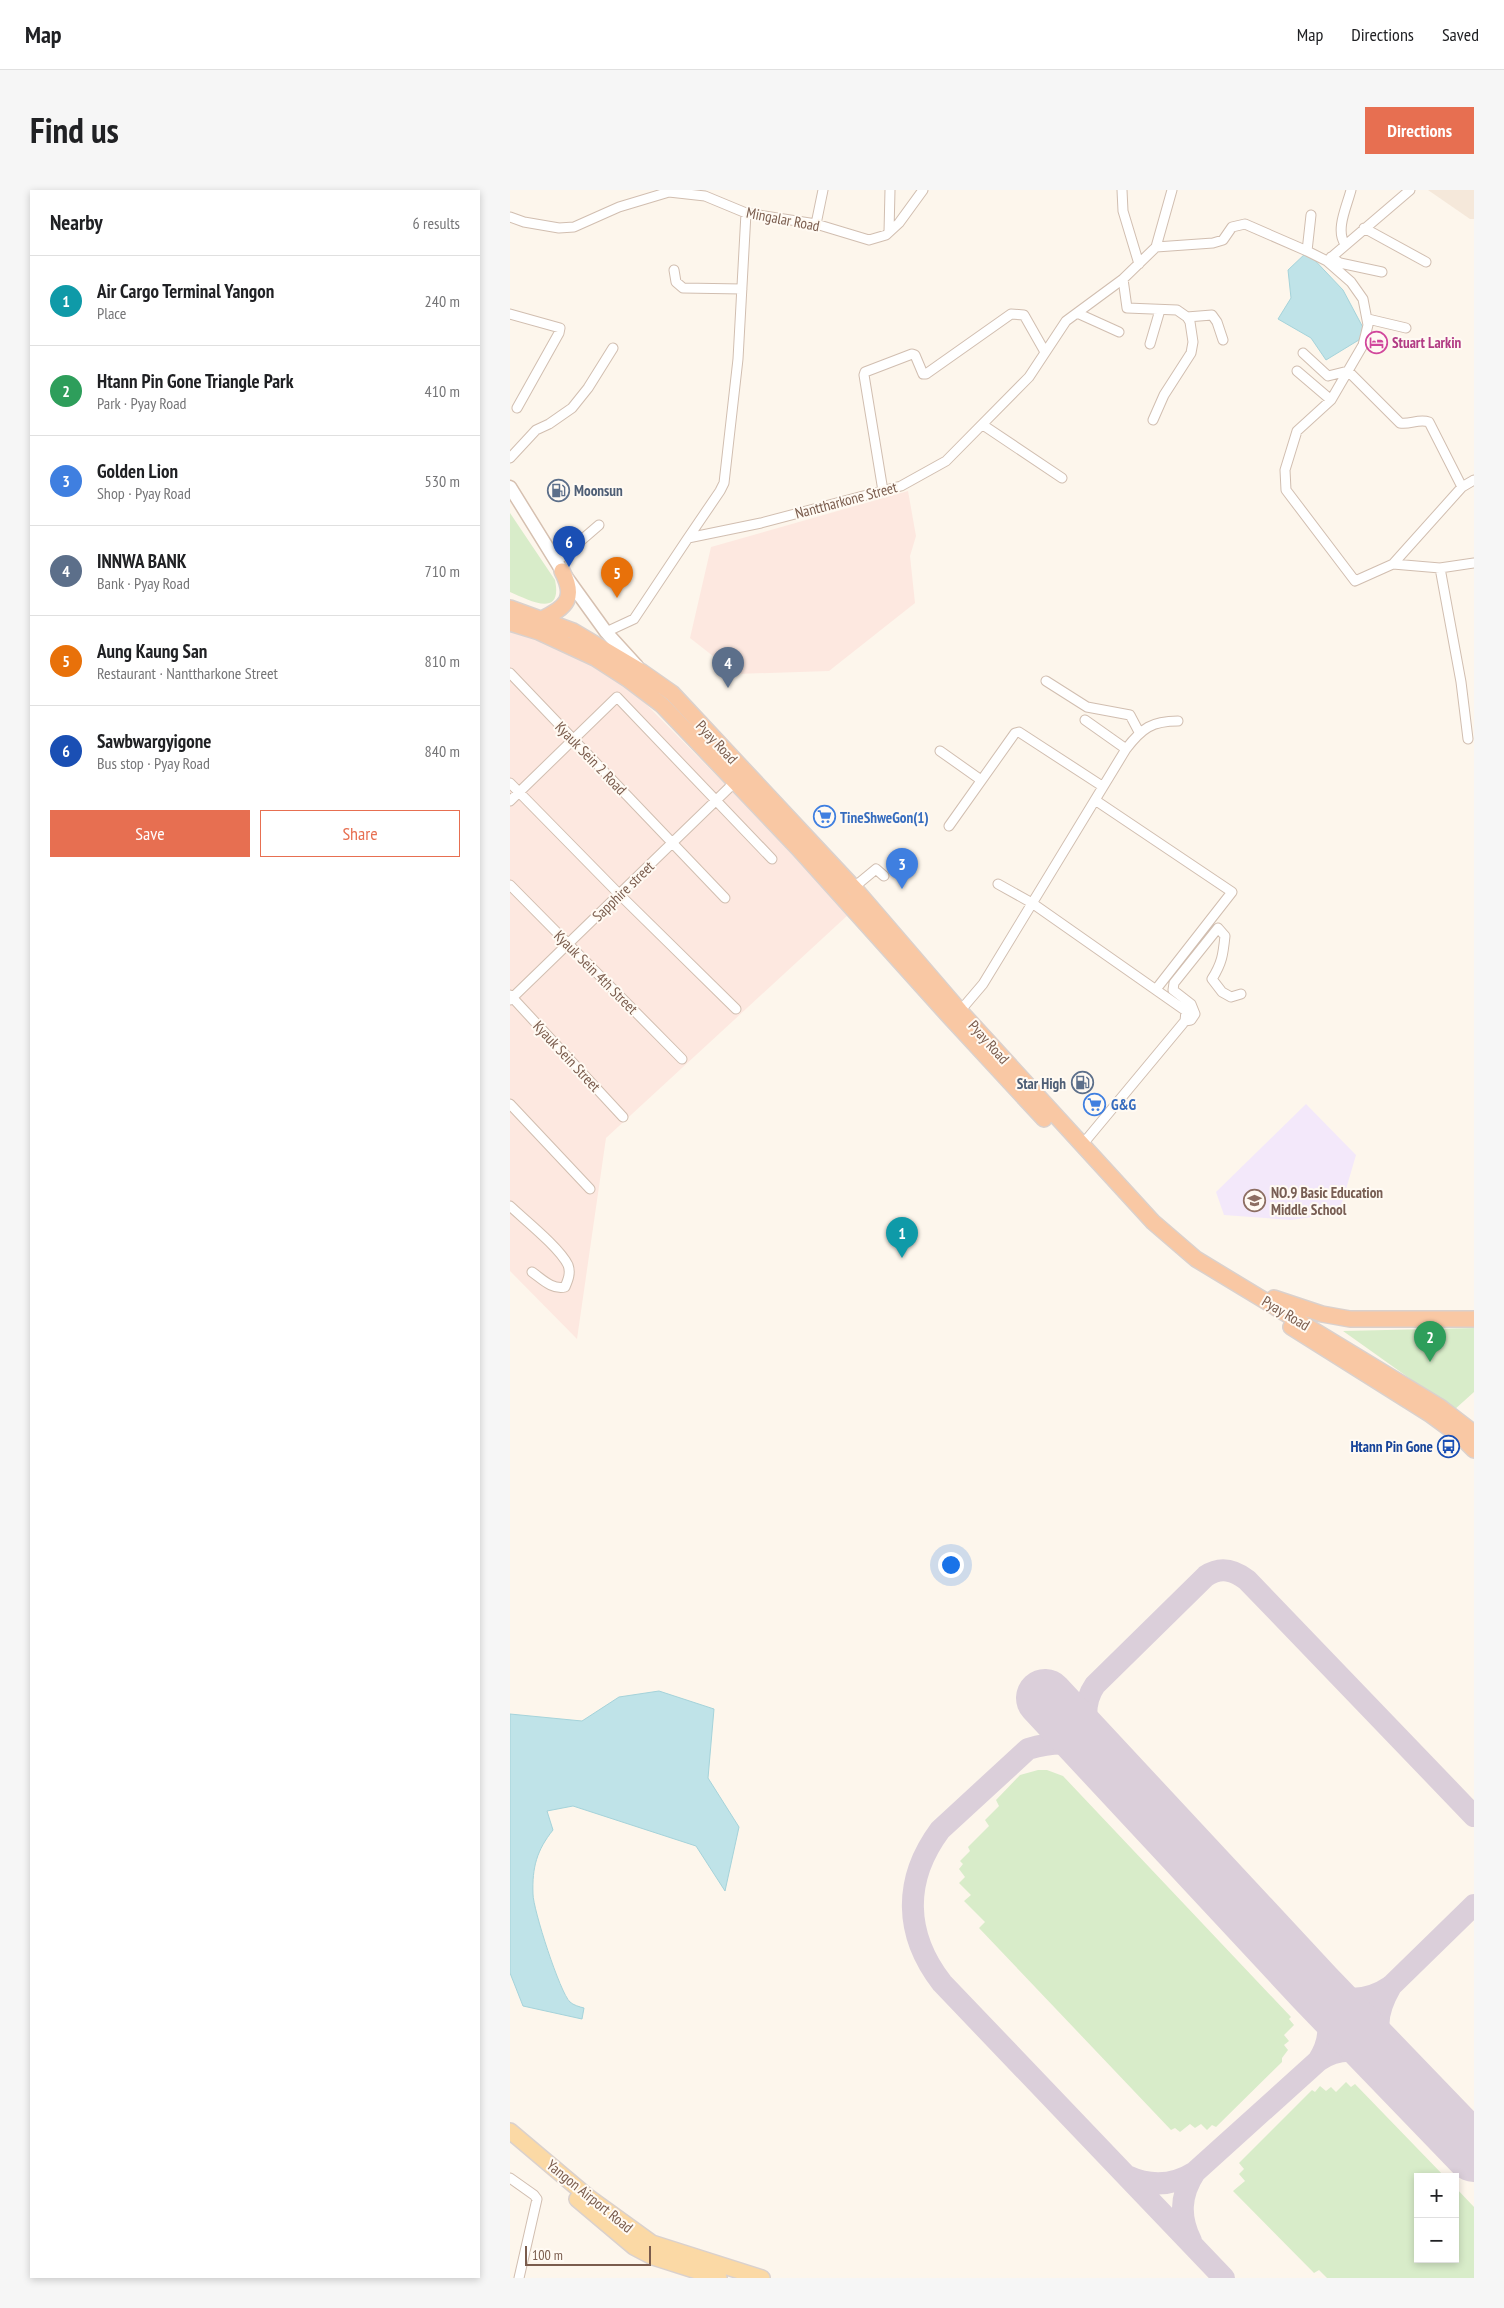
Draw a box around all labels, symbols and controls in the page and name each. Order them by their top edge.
text: Map [25,19,62,50]
text: Map [1297,23,1323,46]
text: Directions [1351,23,1414,46]
text: Saved [1442,23,1479,46]
text: Find us [30,107,119,153]
button: Directions [1365,107,1474,154]
street label: Mingalar Road [745,203,821,235]
text: Nearby [50,209,103,236]
text: 6 results [413,213,460,233]
text: Air Cargo Terminal Yangon [97,279,274,303]
text: 1 [62,291,70,311]
text: 240 m [425,291,460,311]
text: Place [97,303,126,323]
hotel icon: Stuart Larkin [1364,330,1388,354]
place label: Stuart Larkin [1392,333,1462,352]
text: Htann Pin Gone Triangle Park [97,369,294,393]
text: 2 [62,381,70,401]
text: 410 m [425,381,460,401]
text: Park · Pyay Road [97,393,186,413]
text: Golden Lion [97,459,178,483]
text: 3 [62,471,70,491]
text: 530 m [425,471,460,491]
street label: Nanttharkone Street [793,477,899,523]
fuel station icon: Moonsun [546,478,570,502]
place label: Moonsun [574,481,623,500]
text: Shop · Pyay Road [97,483,191,503]
pin: 6 [553,526,585,567]
text: INNWA BANK [97,549,187,573]
pin: 5 [601,557,633,598]
text: 4 [62,561,70,581]
text: 710 m [425,561,460,581]
text: Bank · Pyay Road [97,573,190,593]
text: Aung Kaung San [97,639,207,663]
pin: 4 [712,647,744,688]
text: 5 [62,651,70,671]
text: 810 m [425,651,460,671]
text: Restaurant · Nanttharkone Street [97,663,278,683]
street label: Pyay Road [692,716,742,768]
street label: Kyauk Sein 2 Road [551,717,631,799]
text: Sawbwargyigone [97,729,211,753]
text: 6 [62,741,70,761]
text: 840 m [425,741,460,761]
text: Bus stop · Pyay Road [97,753,210,773]
supermarket icon: TineShweGon(1) [812,805,836,829]
place label: TineShweGon(1) [840,808,929,827]
button: Save [50,810,250,857]
button: Share [260,810,460,857]
pin: 3 [886,848,918,889]
street label: Sapphire street [588,857,658,925]
street label: Kyauk Sein 4th Street [550,926,642,1018]
street label: Pyay Road [964,1016,1014,1068]
street label: Kyauk Sein Street [529,1017,605,1095]
fuel station icon: Star High [1070,1071,1094,1095]
place label: Star High [1017,1074,1066,1093]
supermarket icon: G&G [1083,1092,1107,1116]
place label: G&G [1111,1095,1137,1114]
place label: NO.9 Basic Education Middle School [1271,1183,1383,1219]
school or university icon: NO.9 Basic Education Middle School [1243,1189,1267,1213]
pin: 1 [886,1217,918,1258]
street label: Pyay Road [1259,1291,1313,1335]
pin: 2 [1414,1321,1446,1362]
bus stop icon: Htann Pin Gone [1437,1434,1461,1458]
place label: Htann Pin Gone [1350,1437,1433,1456]
your location [938,1552,964,1578]
street label: Yangon Airport Road [543,2155,637,2237]
map controls [1414,2173,1459,2263]
button: + [1414,2173,1459,2218]
button: − [1414,2218,1459,2263]
scale bar [525,2243,651,2266]
text: 100 m [532,2246,563,2264]

